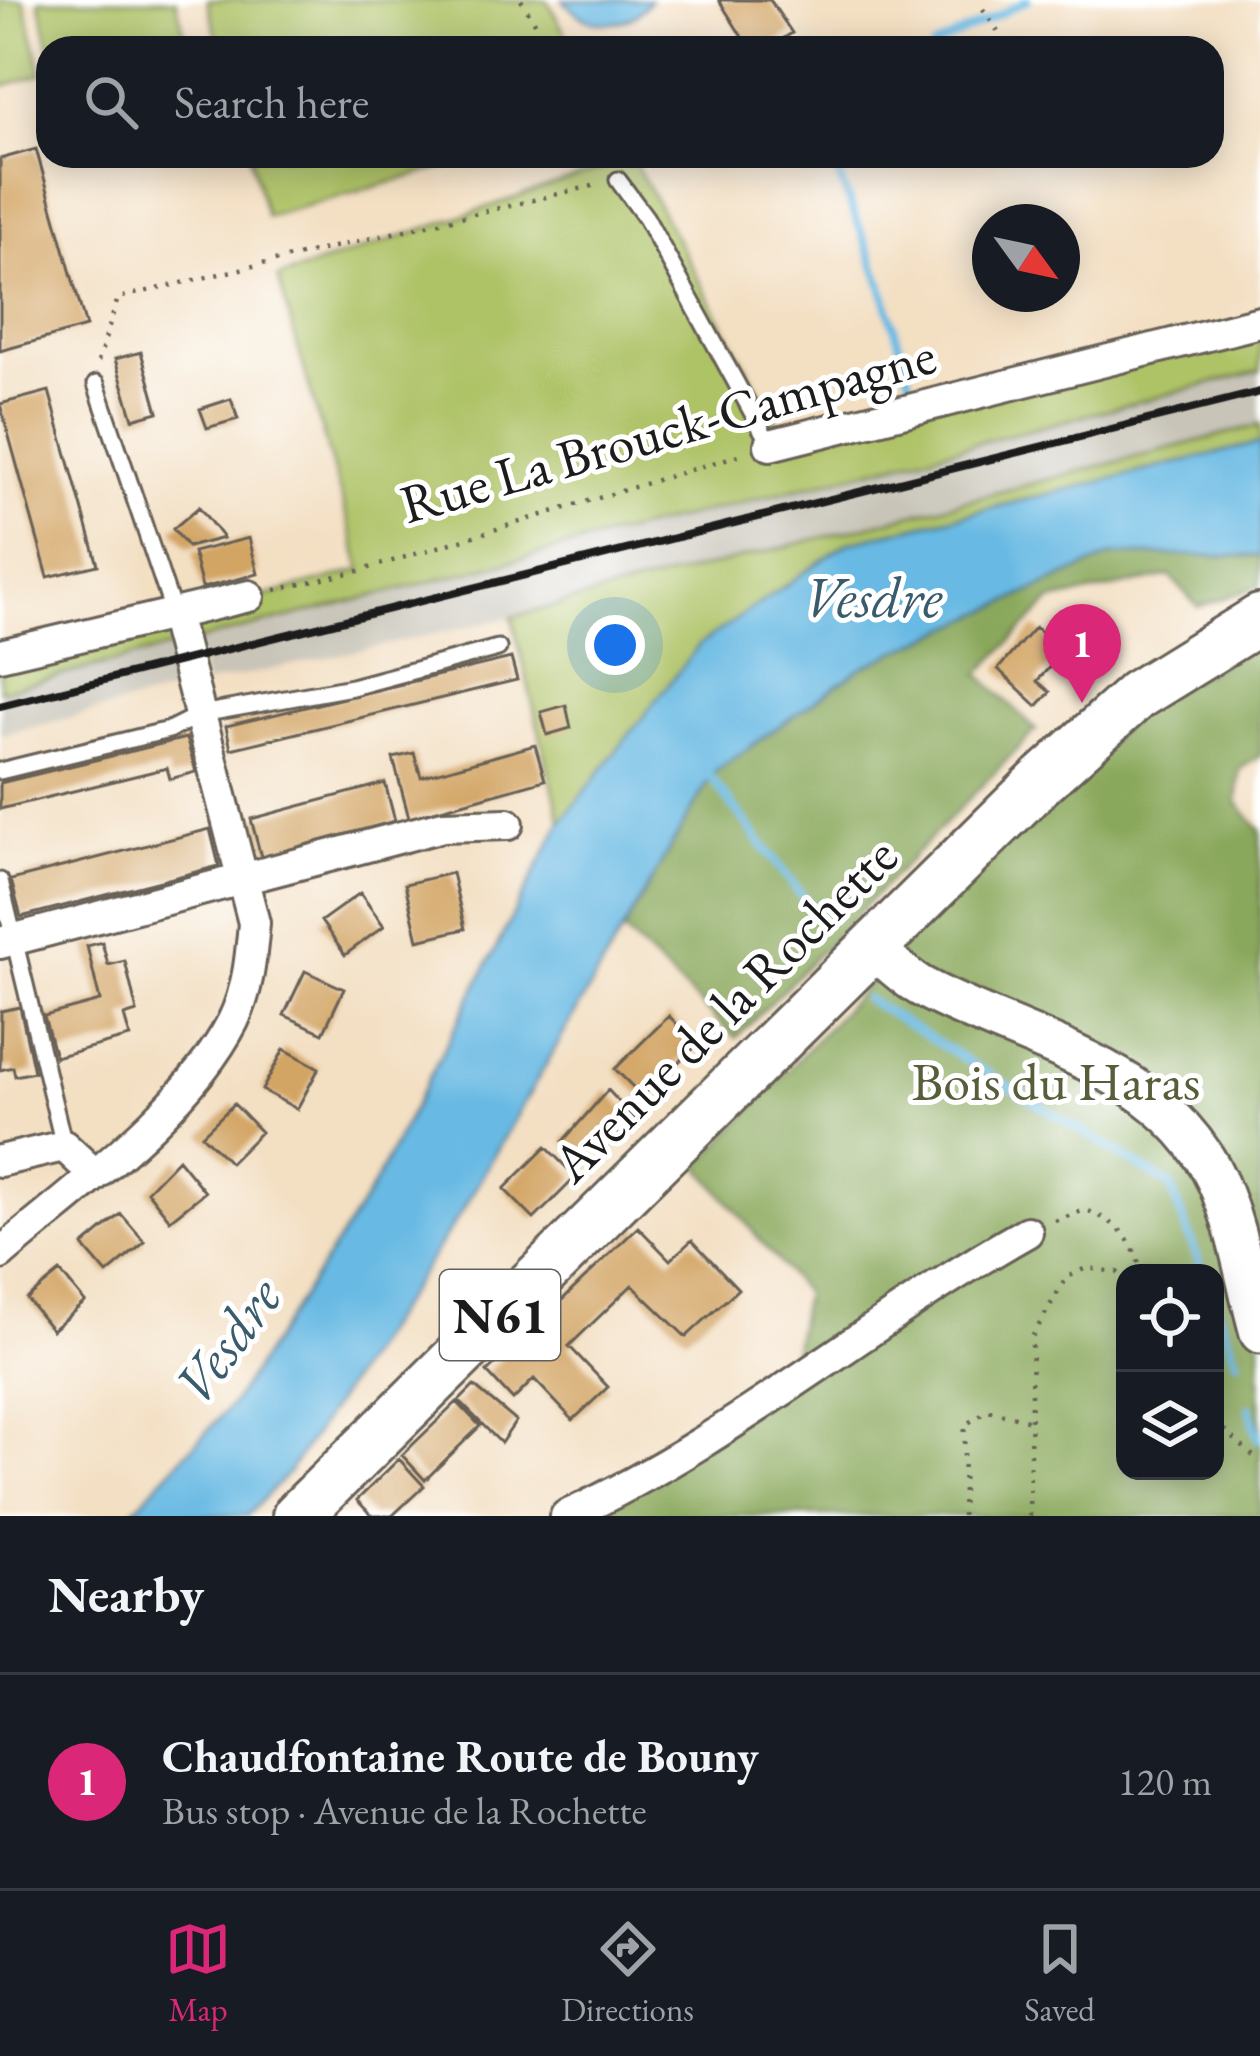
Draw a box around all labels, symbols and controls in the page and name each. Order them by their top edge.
search box [36,36,1224,168]
icon: search [78,69,144,135]
text: Search here [174,73,369,131]
north arrow [972,204,1080,312]
street label: Rue La Brouck-Campagne [392,319,944,539]
water label: Vesdre [804,560,943,634]
pin: 1 [1043,604,1121,703]
your location [585,615,645,675]
street label: Avenue de la Rochette [535,821,912,1198]
park label: Bois du Haras [912,1046,1200,1116]
water label: Vesdre [156,1262,298,1418]
map controls [1116,1264,1224,1480]
button: locate [1116,1264,1224,1372]
road number: N61 [440,1270,560,1360]
button: layers [1116,1372,1224,1480]
text: Nearby [48,1561,204,1627]
text: Chaudfontaine Route de Bouny [162,1727,759,1785]
text: 1 [77,1756,97,1807]
text: 120 m [1118,1756,1212,1807]
text: Bus stop · Avenue de la Rochette [162,1785,647,1836]
tab: Map [165,1916,231,2031]
tab: Directions [561,1916,694,2031]
tab: Saved [1024,1916,1095,2031]

